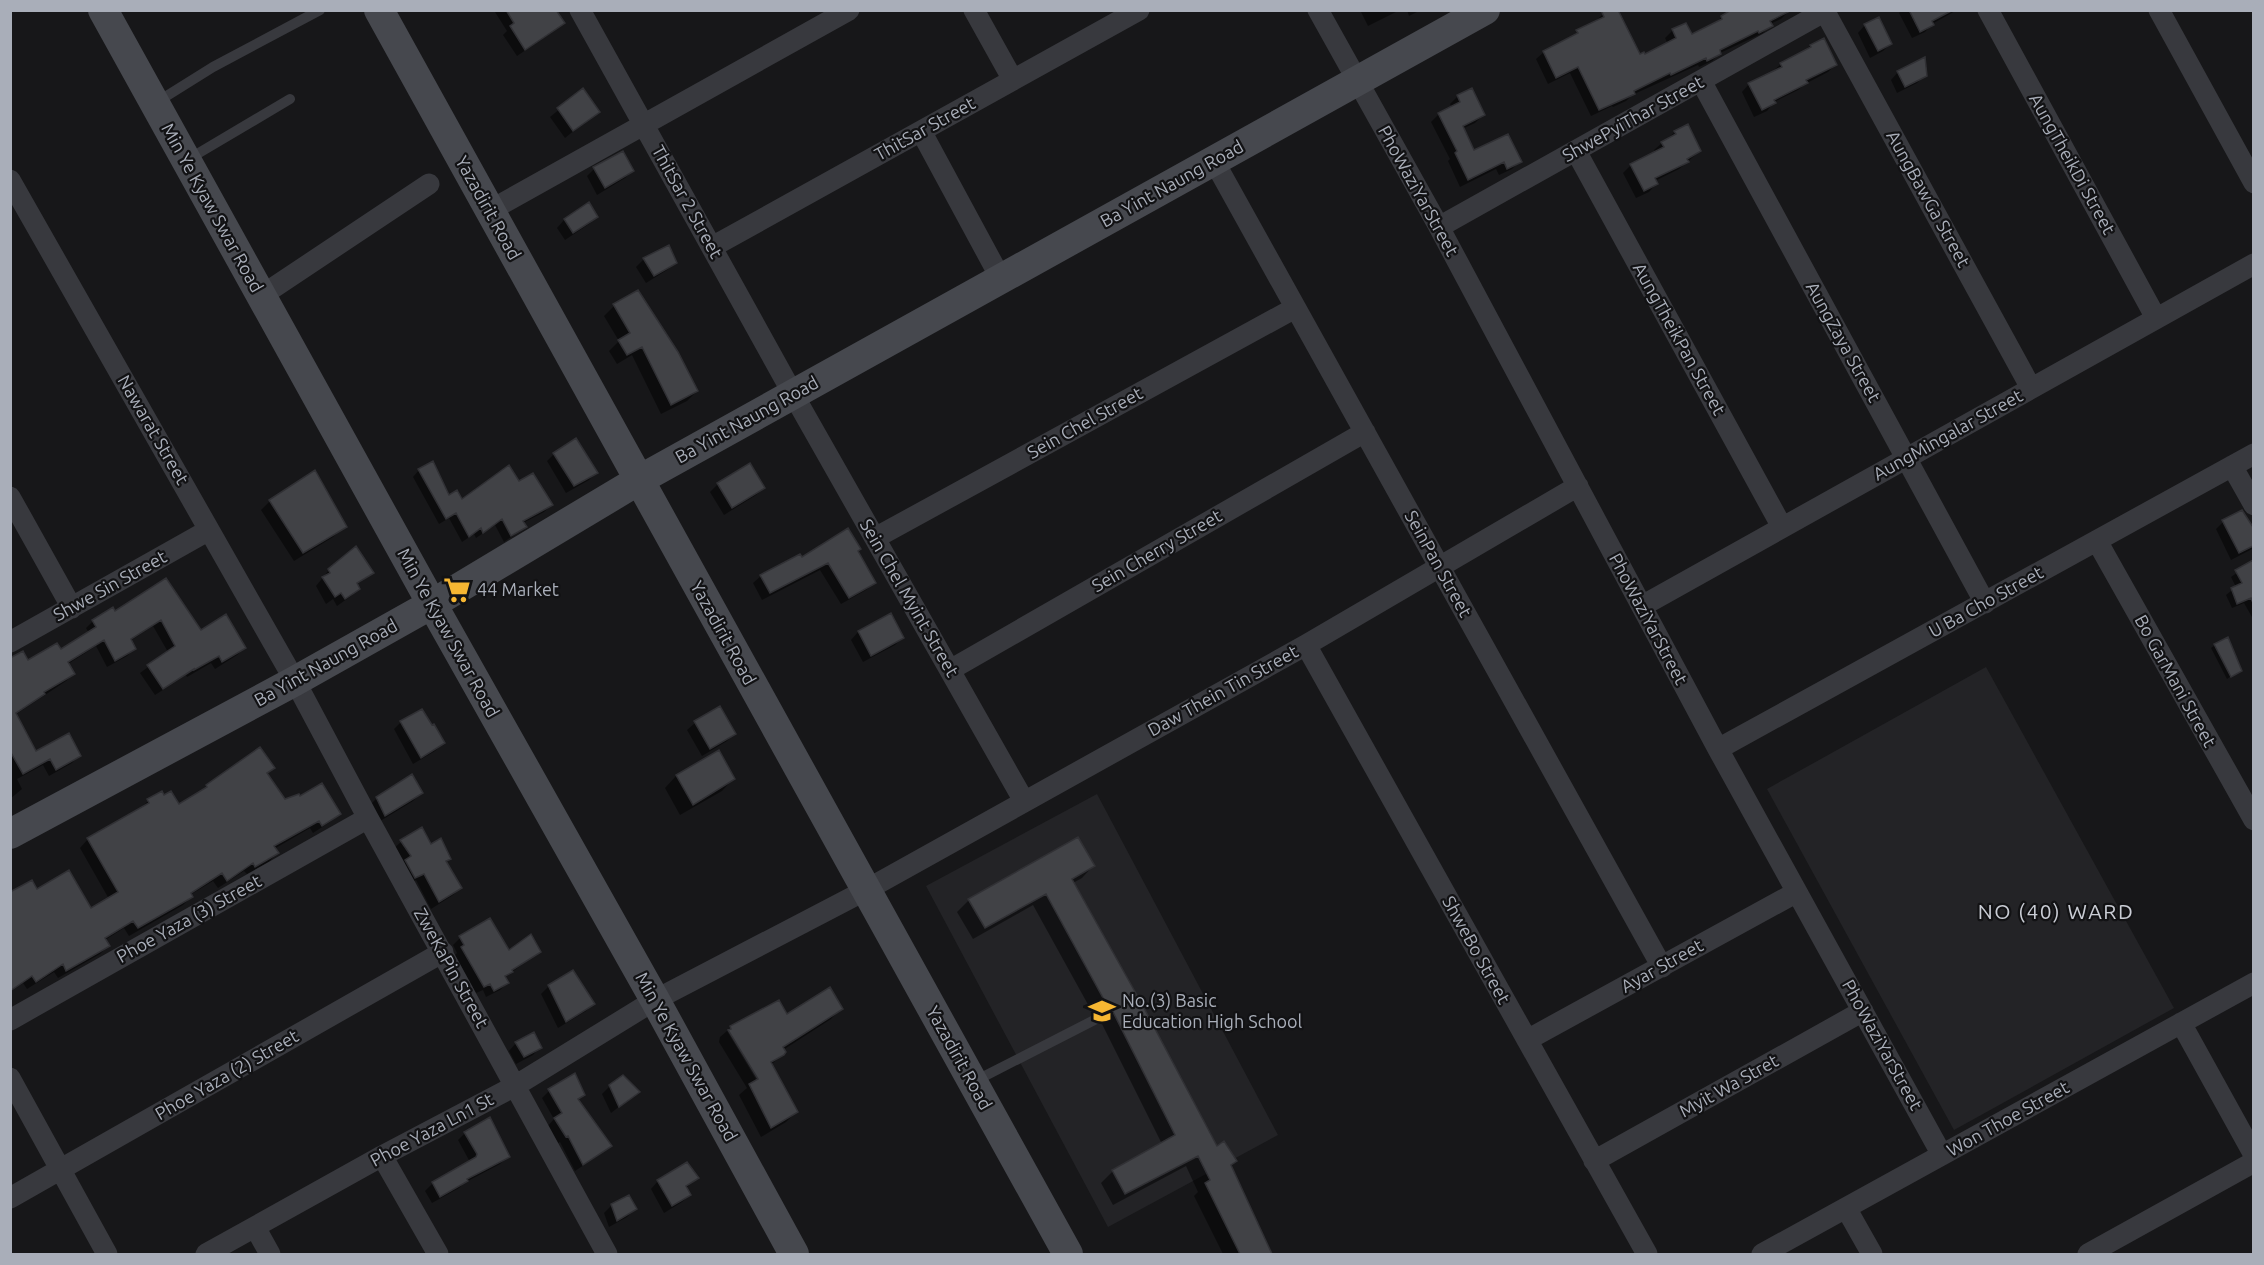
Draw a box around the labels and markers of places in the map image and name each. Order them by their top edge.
supermarket icon: 44 Market [442,575,472,605]
place label: 44 Market [477,579,559,599]
place label: No.(3) Basic Education High School [1122,990,1302,1031]
school or university icon: No.(3) Basic Education High School [1087,996,1117,1026]

